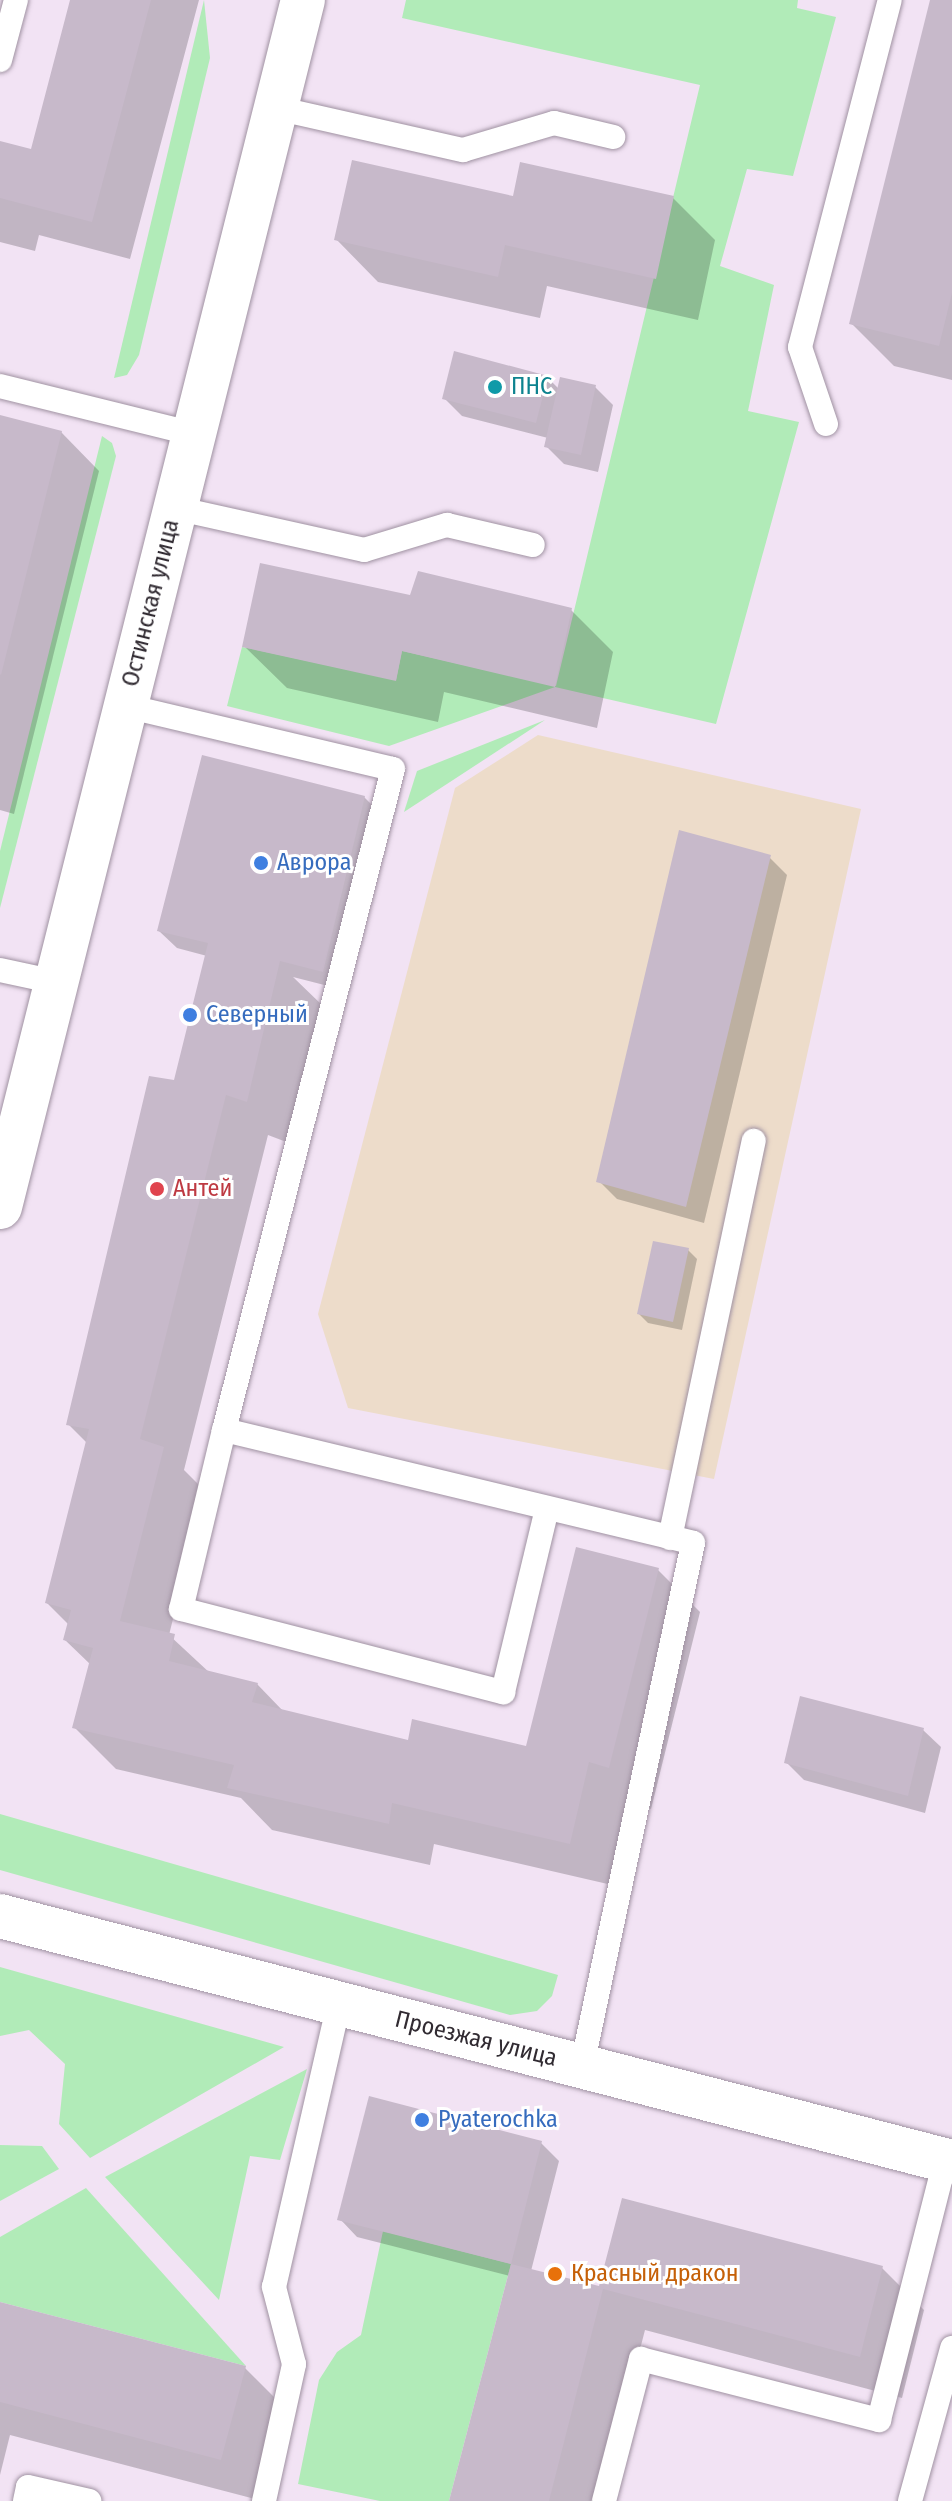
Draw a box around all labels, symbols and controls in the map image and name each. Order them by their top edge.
place label: ПНС [511,373,552,401]
marker: ПНС [486,378,504,396]
street label: Остинская улица [116,516,186,690]
place label: Аврора [277,849,351,877]
marker: Аврора [252,854,270,872]
place label: Северный [206,1001,308,1029]
marker: Северный [181,1006,199,1024]
place label: Антей [173,1175,232,1203]
marker: Антей [148,1180,166,1198]
street label: Проезжая улица [392,2005,560,2073]
place label: Pyaterochka [438,2106,558,2134]
marker: Pyaterochka [413,2111,431,2129]
place label: Красный дракон [571,2260,739,2288]
marker: Красный дракон [546,2265,564,2283]

